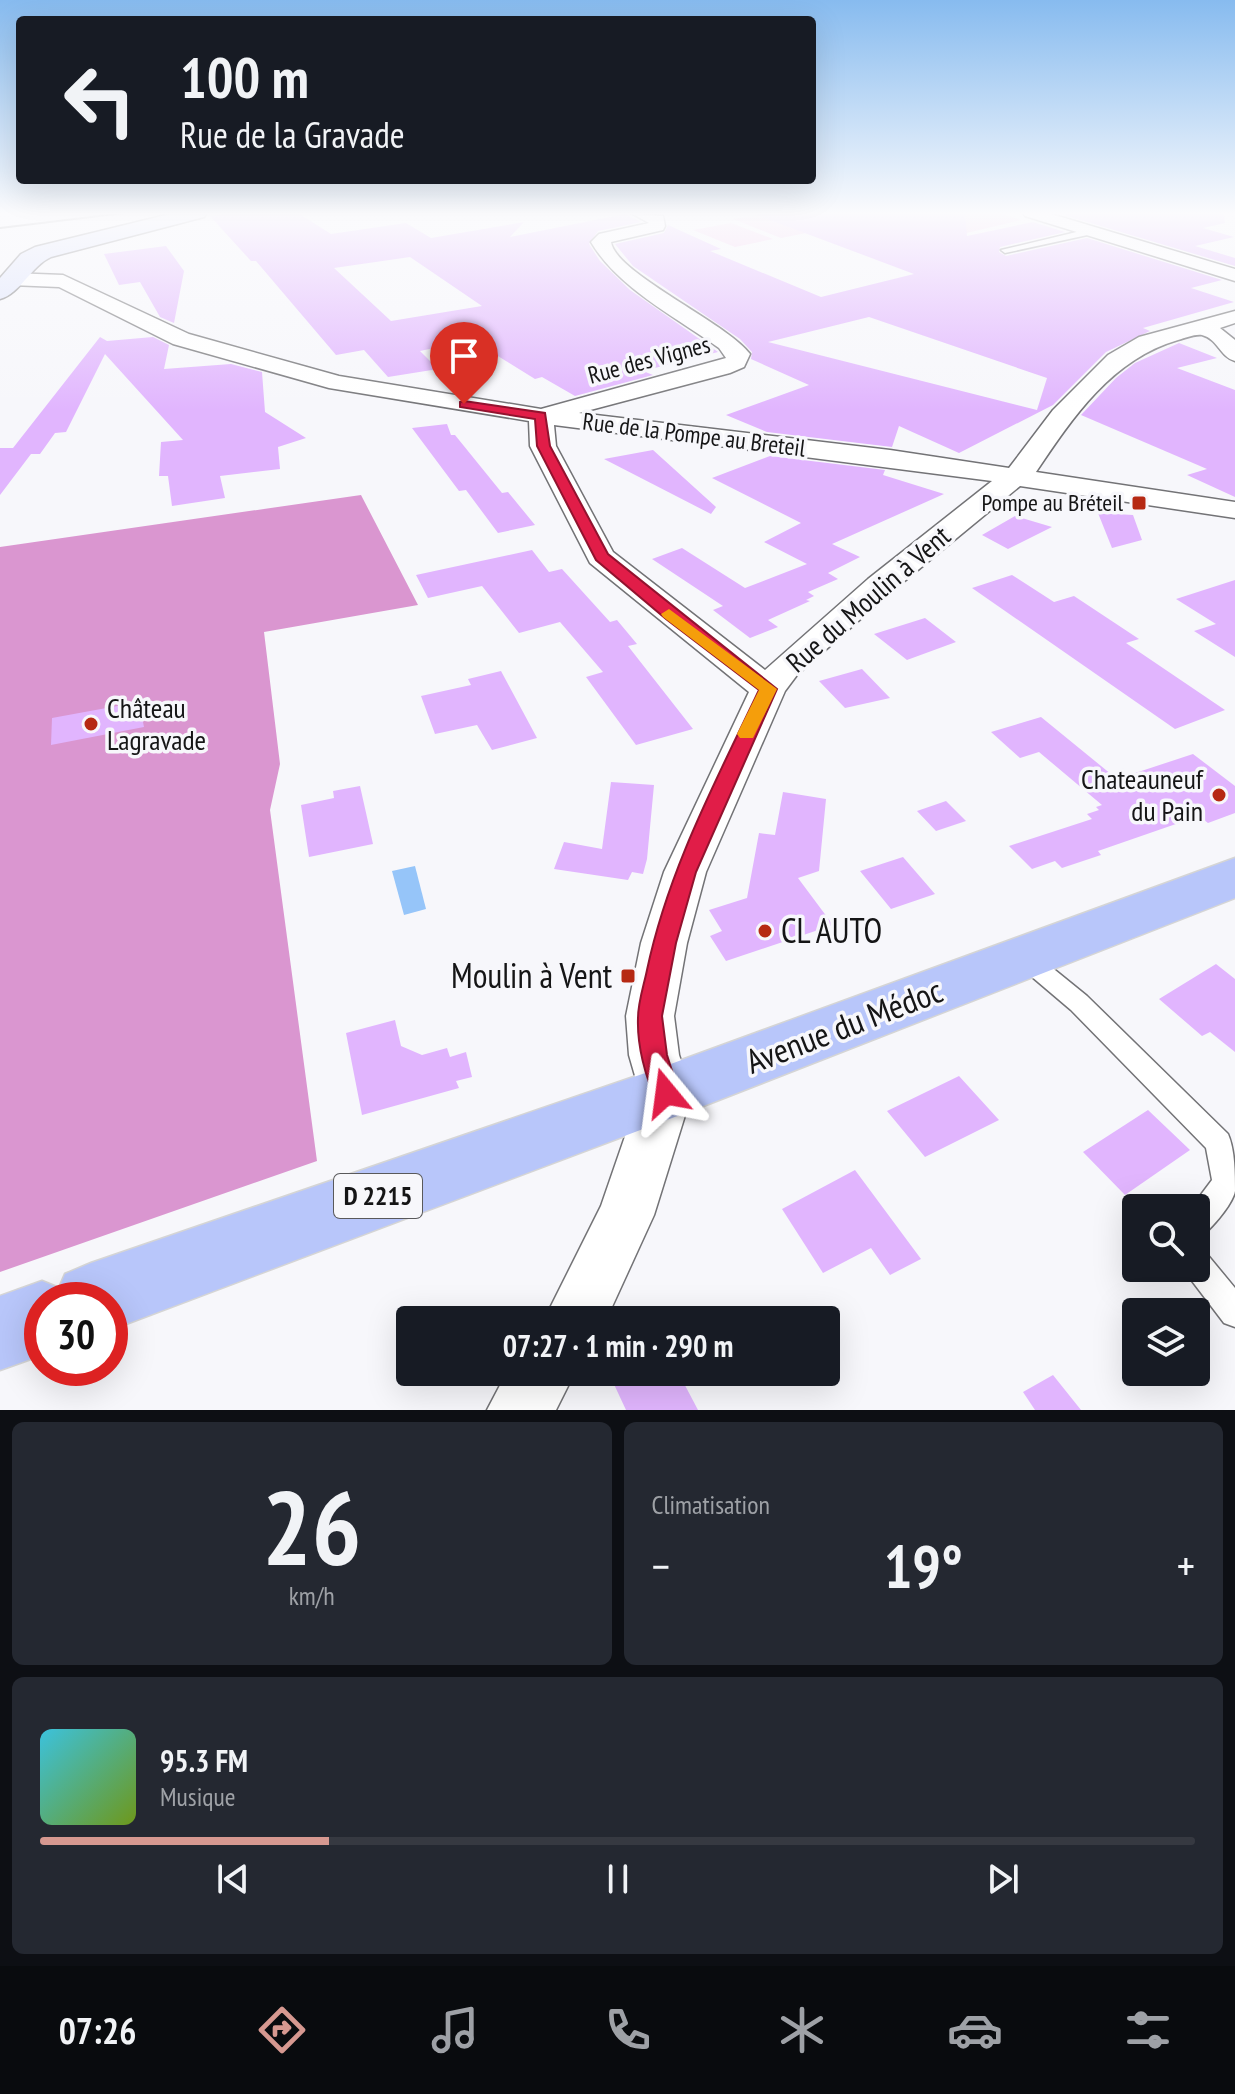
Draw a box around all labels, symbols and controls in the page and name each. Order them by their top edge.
text: 100 m [180,41,309,113]
icon: left [48,48,152,152]
text: Rue de la Gravade [180,111,405,158]
pin [430,322,498,404]
street label: Rue des Vignes [584,328,713,391]
icon: arrive [442,334,486,378]
street label: Rue de la Pompe au Breteil [581,405,808,464]
place label: Pompe au Bréteil [981,487,1123,518]
marker: Pompe au Bréteil [1130,494,1148,512]
street label: Rue du Moulin à Vent [778,517,958,680]
place label: Château Lagravade [107,689,206,758]
marker: Château Lagravade [82,715,100,733]
place label: Chateauneuf du Pain [1081,760,1205,829]
marker: Chateauneuf du Pain [1210,786,1228,804]
place label: CL AUTO [781,908,882,952]
marker: CL AUTO [756,922,774,940]
place label: Moulin à Vent [451,953,613,997]
marker: Moulin à Vent [619,967,637,985]
street label: Avenue du Médoc [739,967,948,1083]
position arrow [624,1051,708,1135]
road number: D 2215 [334,1174,422,1218]
map controls [1122,1194,1210,1386]
button: search [1122,1194,1210,1282]
speed limit sign: 30 [24,1282,128,1386]
button: layers [1122,1298,1210,1386]
text: 07:27 · 1 min · 290 m [503,1326,733,1365]
text: 26 [262,1459,361,1594]
text: Climatisation [652,1488,770,1521]
text: 19° [884,1527,963,1605]
text: − [652,1537,670,1594]
text: + [1177,1537,1195,1594]
text: km/h [289,1579,335,1612]
text: 95.3 FM [160,1741,248,1780]
text: Musique [160,1780,236,1813]
icon: previous [211,1857,255,1901]
icon: pause [596,1857,640,1901]
icon: next [981,1857,1025,1901]
icon: directions [254,2002,310,2058]
icon: music [427,2002,483,2058]
icon: phone [600,2002,656,2058]
icon: climate [774,2002,830,2058]
icon: car [947,2002,1003,2058]
icon: filters [1120,2002,1176,2058]
text: 07:26 [59,2007,137,2054]

